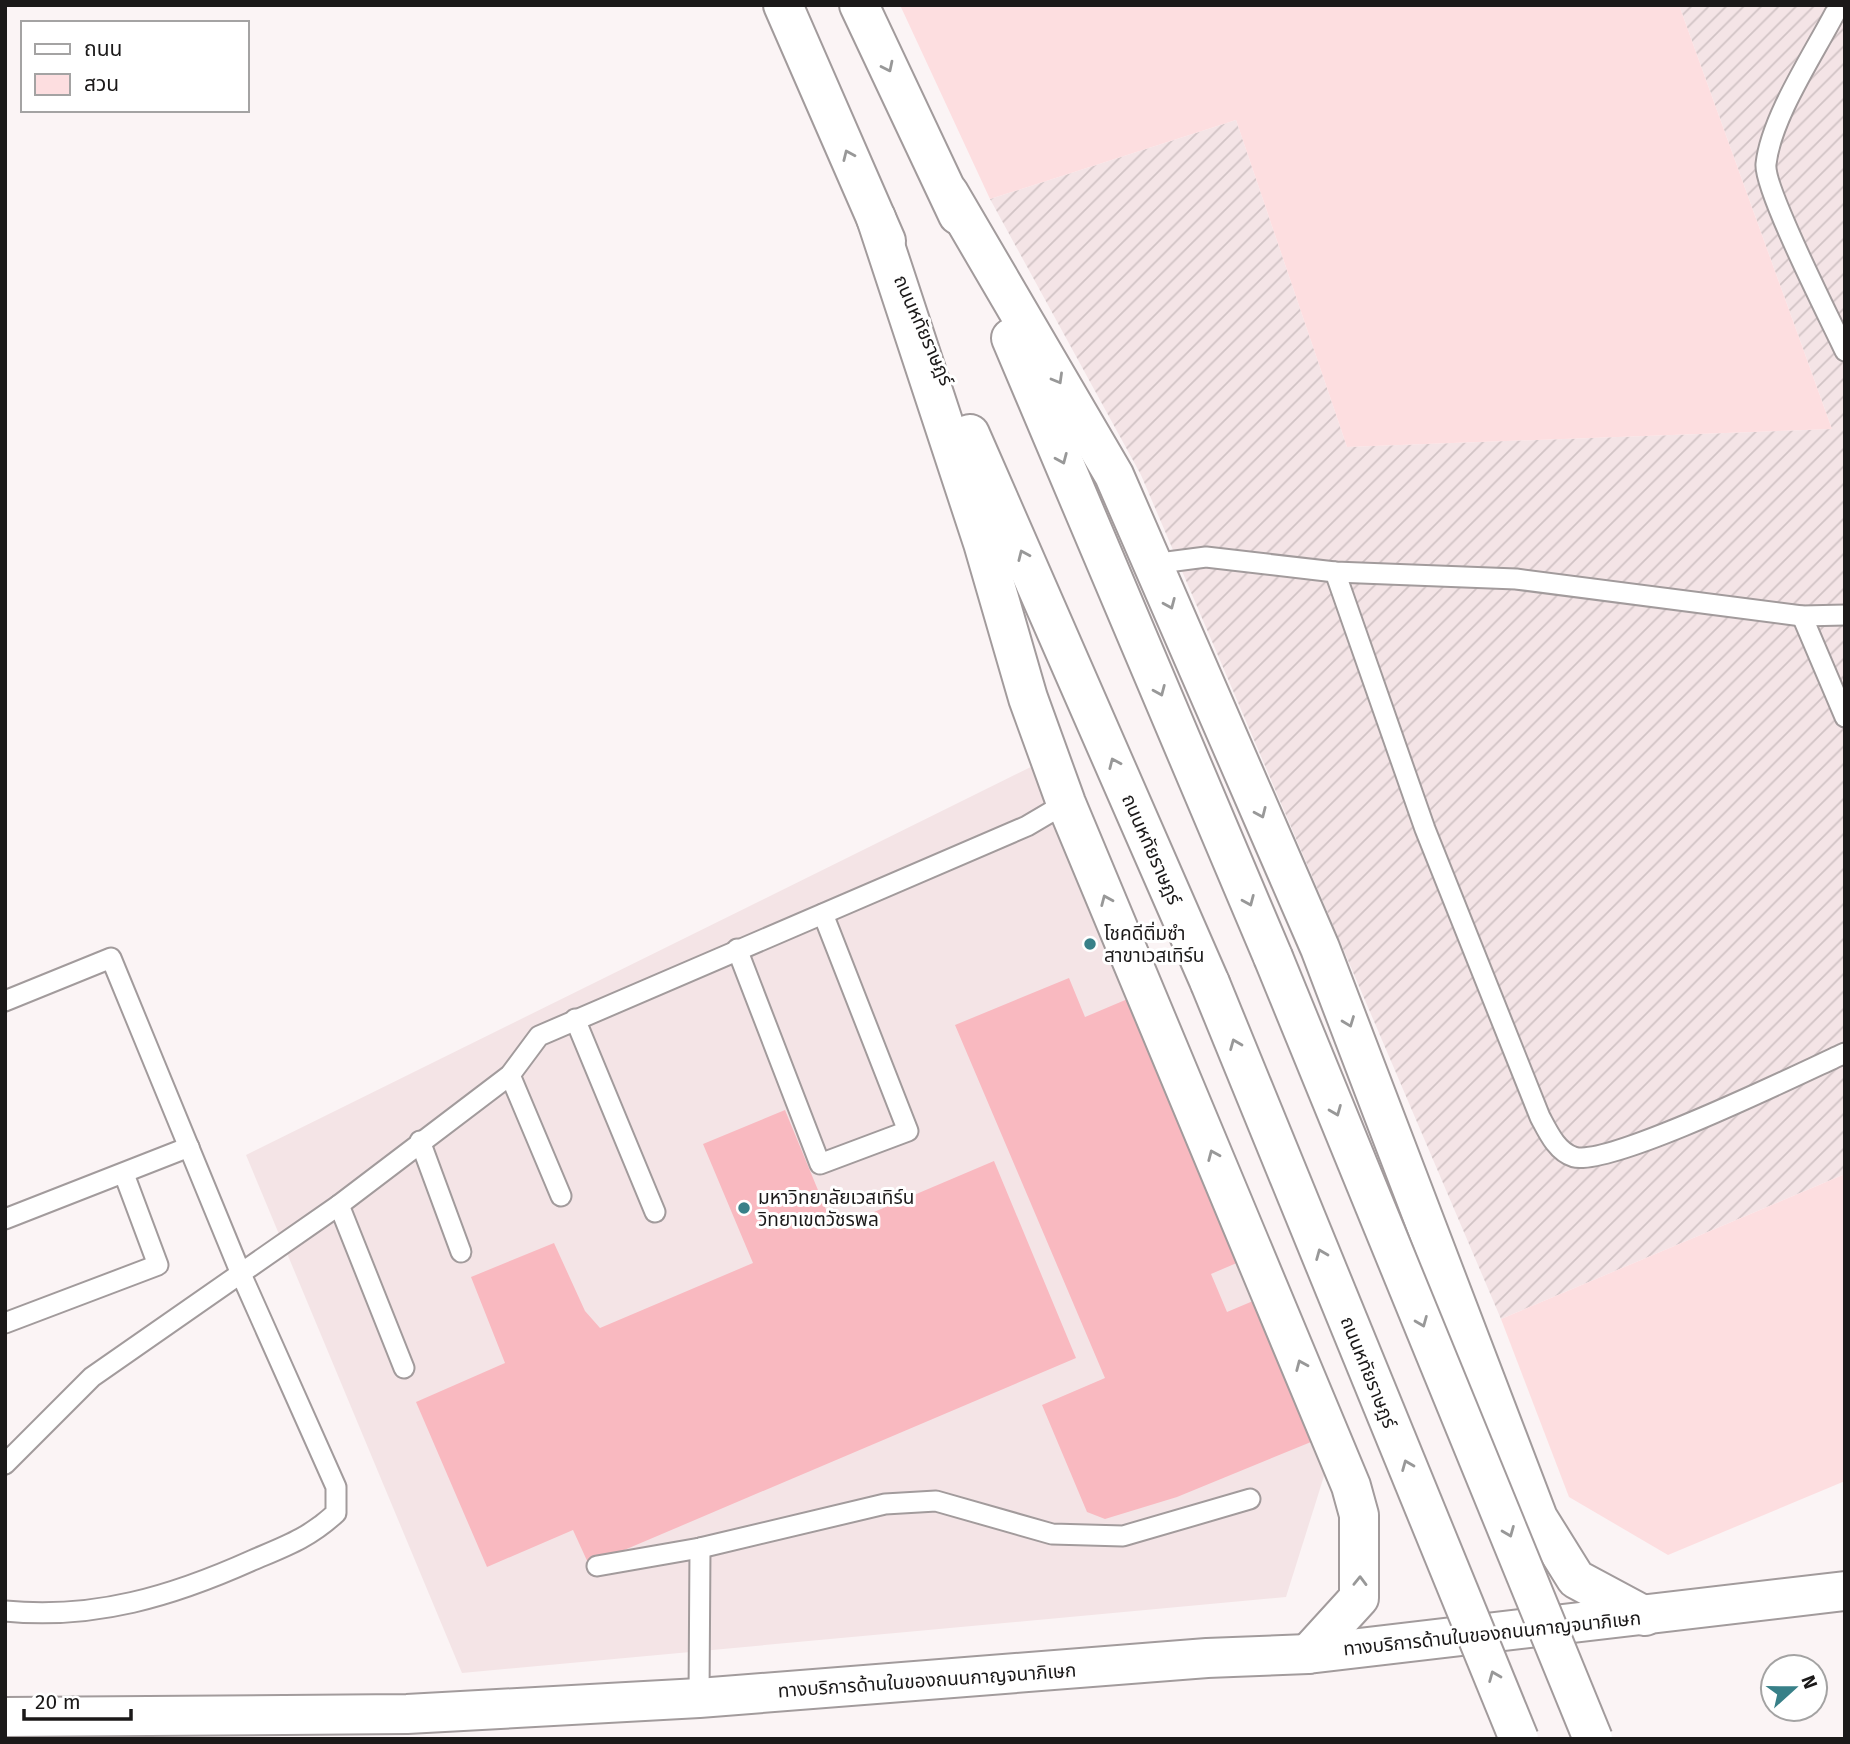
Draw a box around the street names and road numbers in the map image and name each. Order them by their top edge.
street label: ถนนหทัยราษฎร์ [889,271,959,390]
street label: ถนนหทัยราษฎร์ [1117,790,1187,909]
street label: ถนนหทัยราษฎร์ [1336,1313,1402,1432]
street label: ทางบริการด้านในของถนนกาญจนาภิเษก [1342,1606,1642,1661]
street label: ทางบริการด้านในของถนนกาญจนาภิเษก [777,1659,1077,1702]

